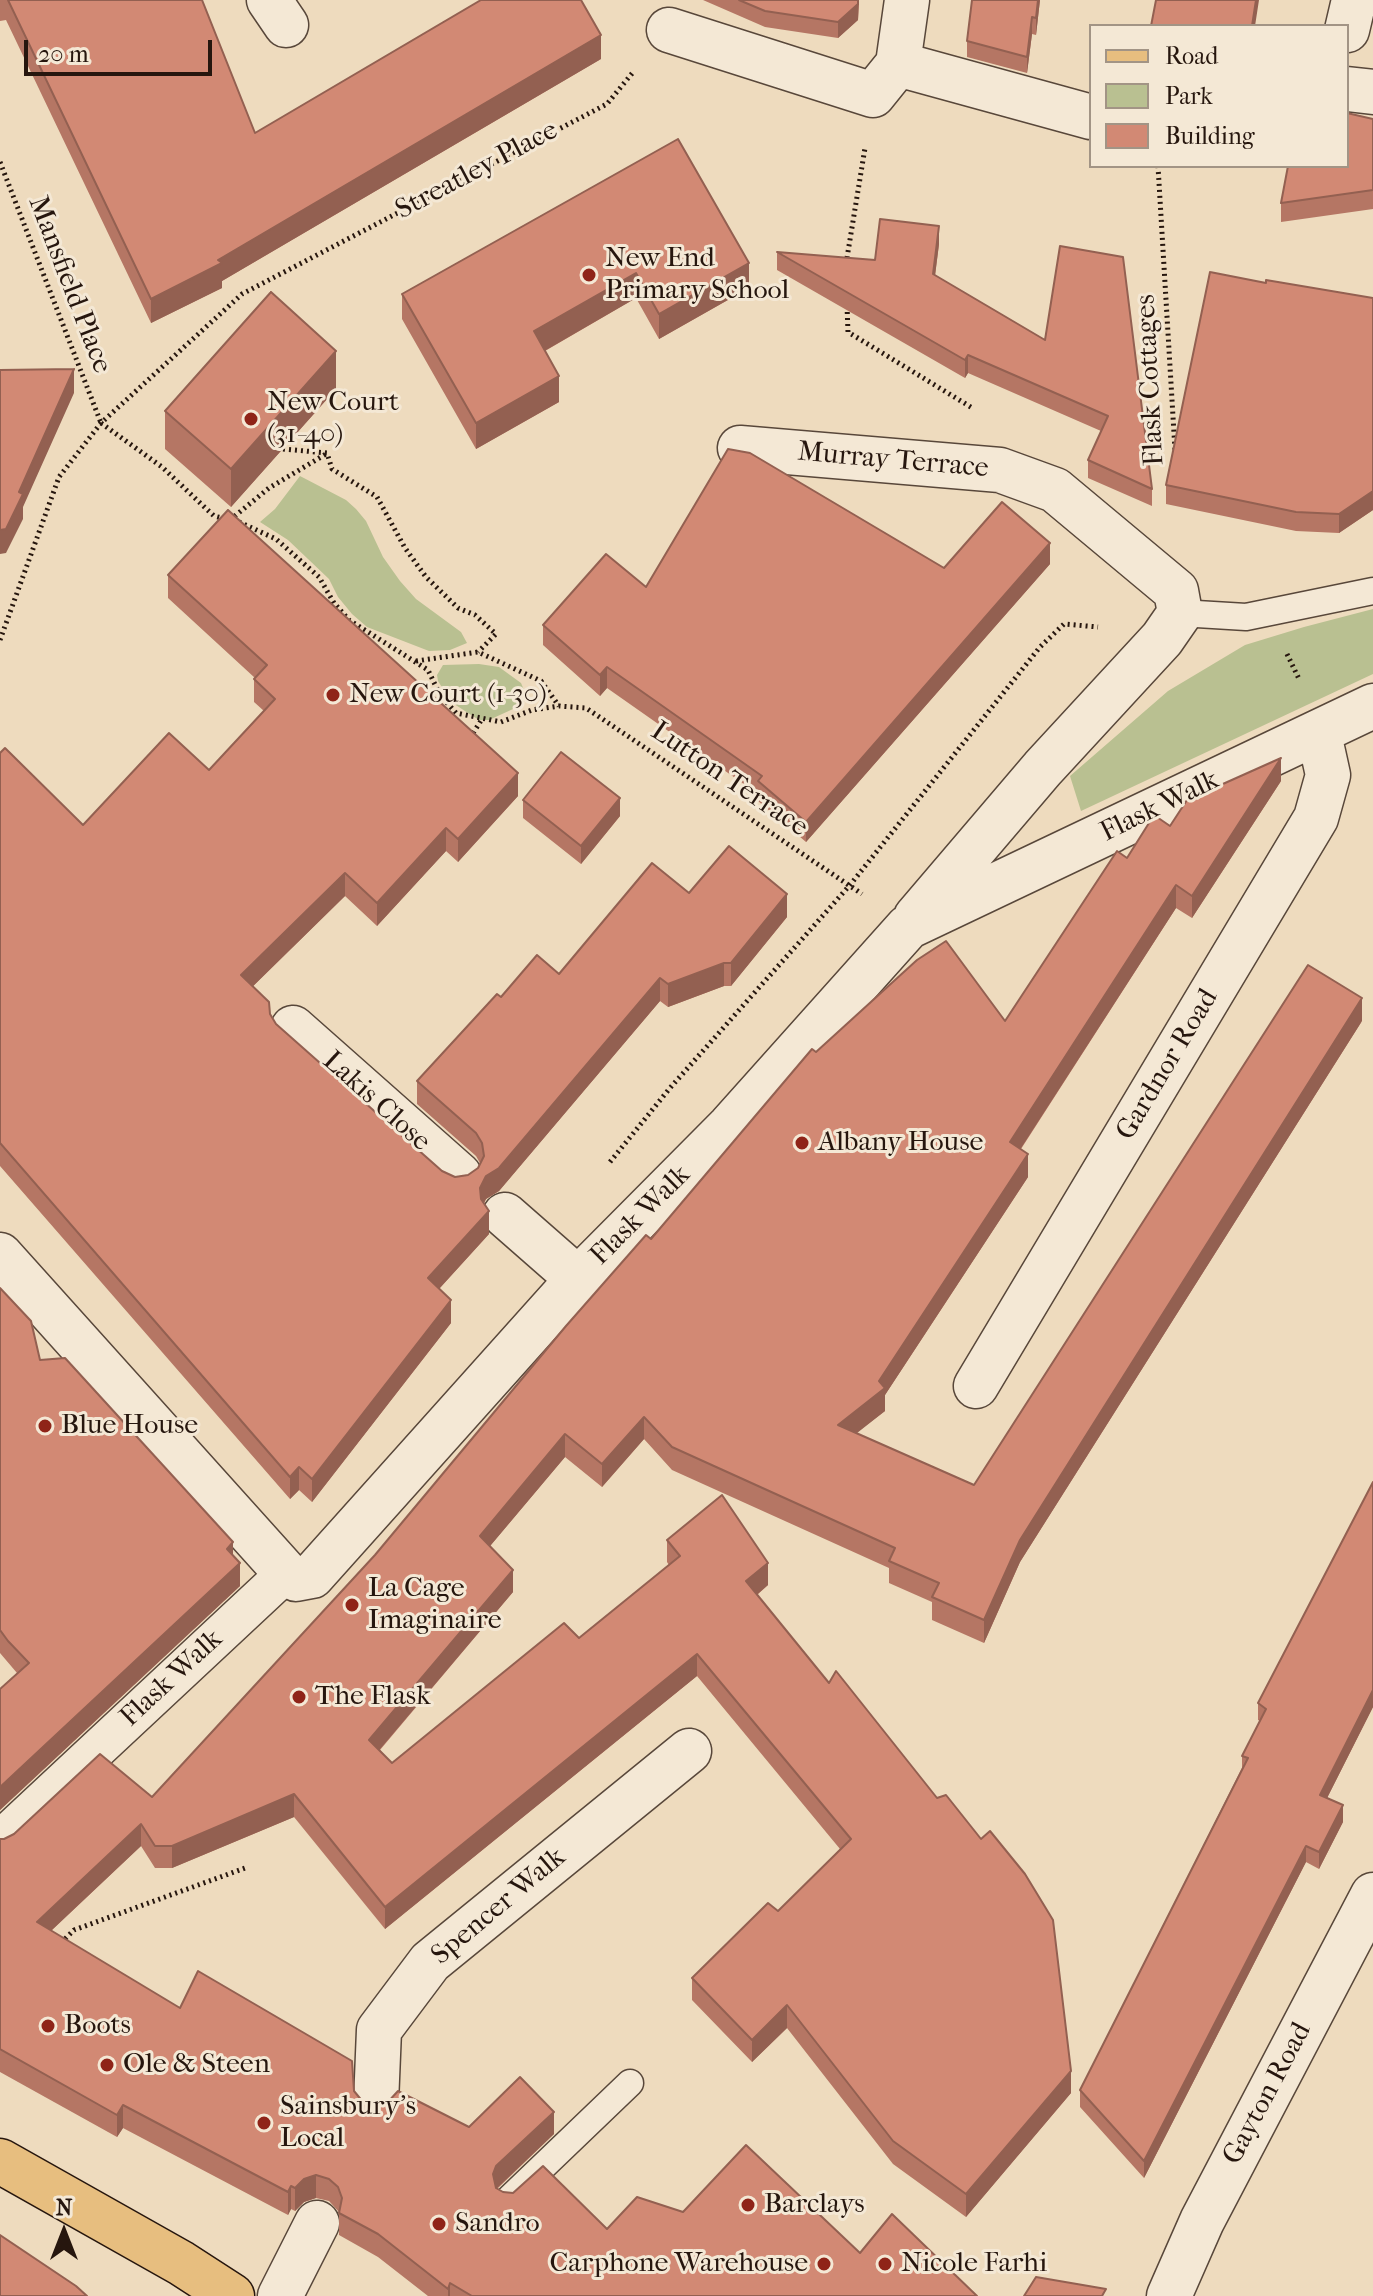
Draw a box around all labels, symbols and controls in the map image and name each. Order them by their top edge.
scale bar [28,24,216,74]
legend [1089,24,1349,168]
text: 20 m [38,40,89,68]
text: Road [1165,42,1218,70]
text: Park [1165,82,1213,110]
street label: Streatley Place [390,114,564,228]
text: Building [1165,122,1255,150]
street label: Mansfield Place [20,192,118,378]
place label: New End Primary School [605,242,789,308]
marker: New End Primary School [580,266,598,284]
street label: Flask Cottages [1130,293,1172,467]
place label: New Court (31-40) [267,386,399,452]
marker: New Court (31-40) [242,410,260,428]
street label: Murray Terrace [796,436,990,486]
place label: New Court (1-30) [349,678,547,712]
marker: New Court (1-30) [324,686,342,704]
street label: Lutton Terrace [644,715,814,845]
street label: Flask Walk [1095,764,1225,850]
street label: Gardnor Road [1110,984,1226,1146]
street label: Lakis Close [315,1045,437,1159]
place label: Albany House [818,1126,983,1160]
marker: Albany House [793,1134,811,1152]
street label: Flask Walk [584,1159,698,1273]
place label: Blue House [61,1409,198,1443]
marker: Blue House [36,1417,54,1435]
place label: La Cage Imaginaire [368,1572,502,1638]
marker: La Cage Imaginaire [343,1596,361,1614]
street label: Flask Walk [114,1623,230,1735]
place label: The Flask [315,1680,431,1714]
marker: The Flask [290,1688,308,1706]
street label: Spencer Walk [425,1841,573,1973]
place label: Boots [64,2009,131,2043]
marker: Boots [39,2017,57,2035]
street label: Gayton Road [1217,2017,1319,2171]
place label: Ole & Steen [123,2048,270,2082]
marker: Ole & Steen [98,2056,116,2074]
place label: Sainsbury's Local [280,2090,416,2156]
marker: Sainsbury's Local [255,2114,273,2132]
place label: Barclays [764,2188,865,2222]
north arrow [24,2192,104,2272]
text: N [56,2195,72,2221]
marker: Barclays [739,2196,757,2214]
place label: Sandro [455,2207,540,2241]
marker: Sandro [430,2215,448,2233]
place label: Carphone Warehouse [549,2247,808,2281]
place label: Nicole Farhi [901,2247,1047,2281]
marker: Carphone Warehouse [815,2255,833,2273]
marker: Nicole Farhi [876,2255,894,2273]

